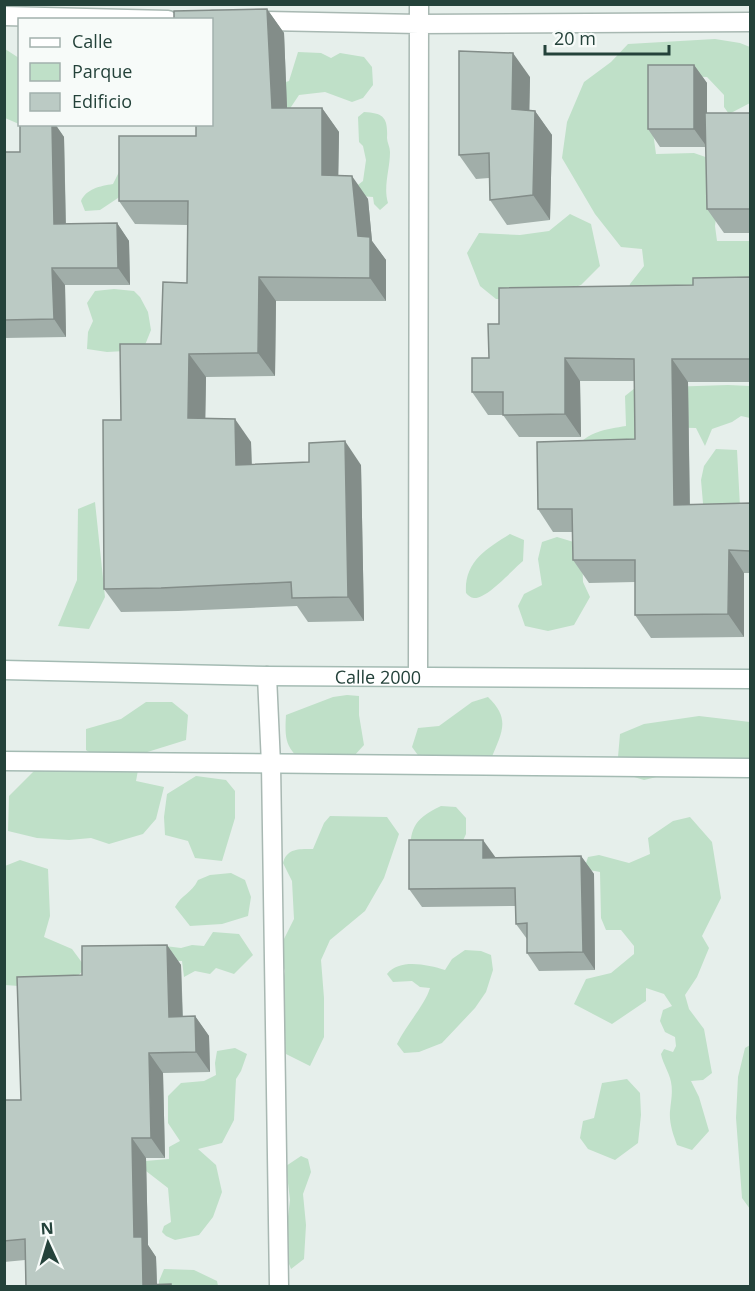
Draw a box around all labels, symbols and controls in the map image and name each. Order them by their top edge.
legend [18,18,213,126]
scale bar [545,18,670,56]
text: 20 m [554,26,596,50]
text: Calle [72,29,113,53]
text: Parque [72,59,132,83]
text: Edificio [72,89,132,113]
street label: Calle 2000 [335,664,421,689]
north arrow [18,1213,78,1273]
text: N [40,1217,54,1239]

